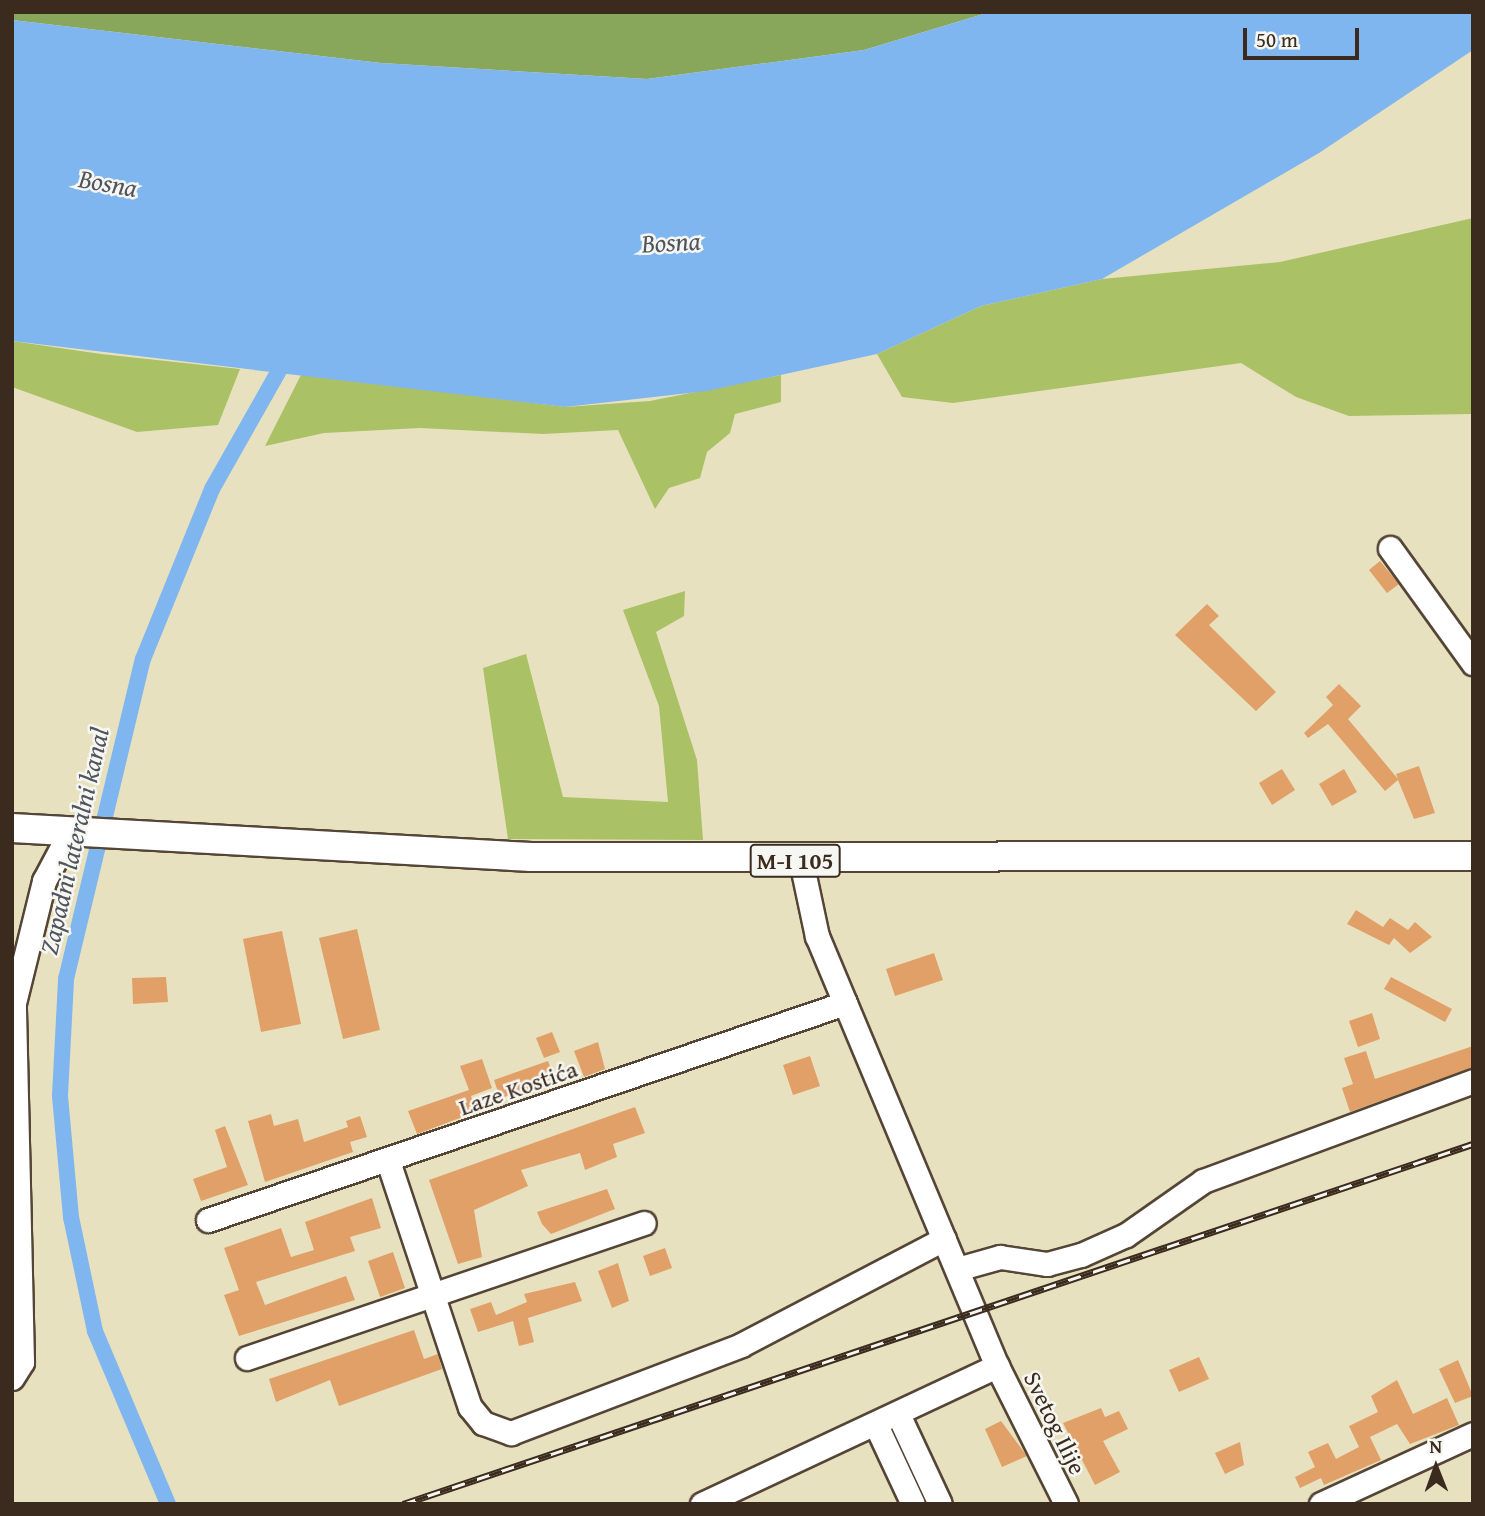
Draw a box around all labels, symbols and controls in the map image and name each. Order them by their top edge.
scale bar [1247,14,1362,58]
text: 50 m [1256,24,1298,55]
water label: Bosna [76,163,140,203]
water label: Bosna [641,225,701,259]
water label: Zapadni lateralni kanal [33,725,115,957]
road number: M-I 105 [750,842,840,880]
street label: Laze Kostića [455,1054,581,1122]
street label: Svetog Ilije [1018,1367,1092,1479]
north arrow [1401,1432,1471,1502]
text: N [1429,1432,1442,1460]

